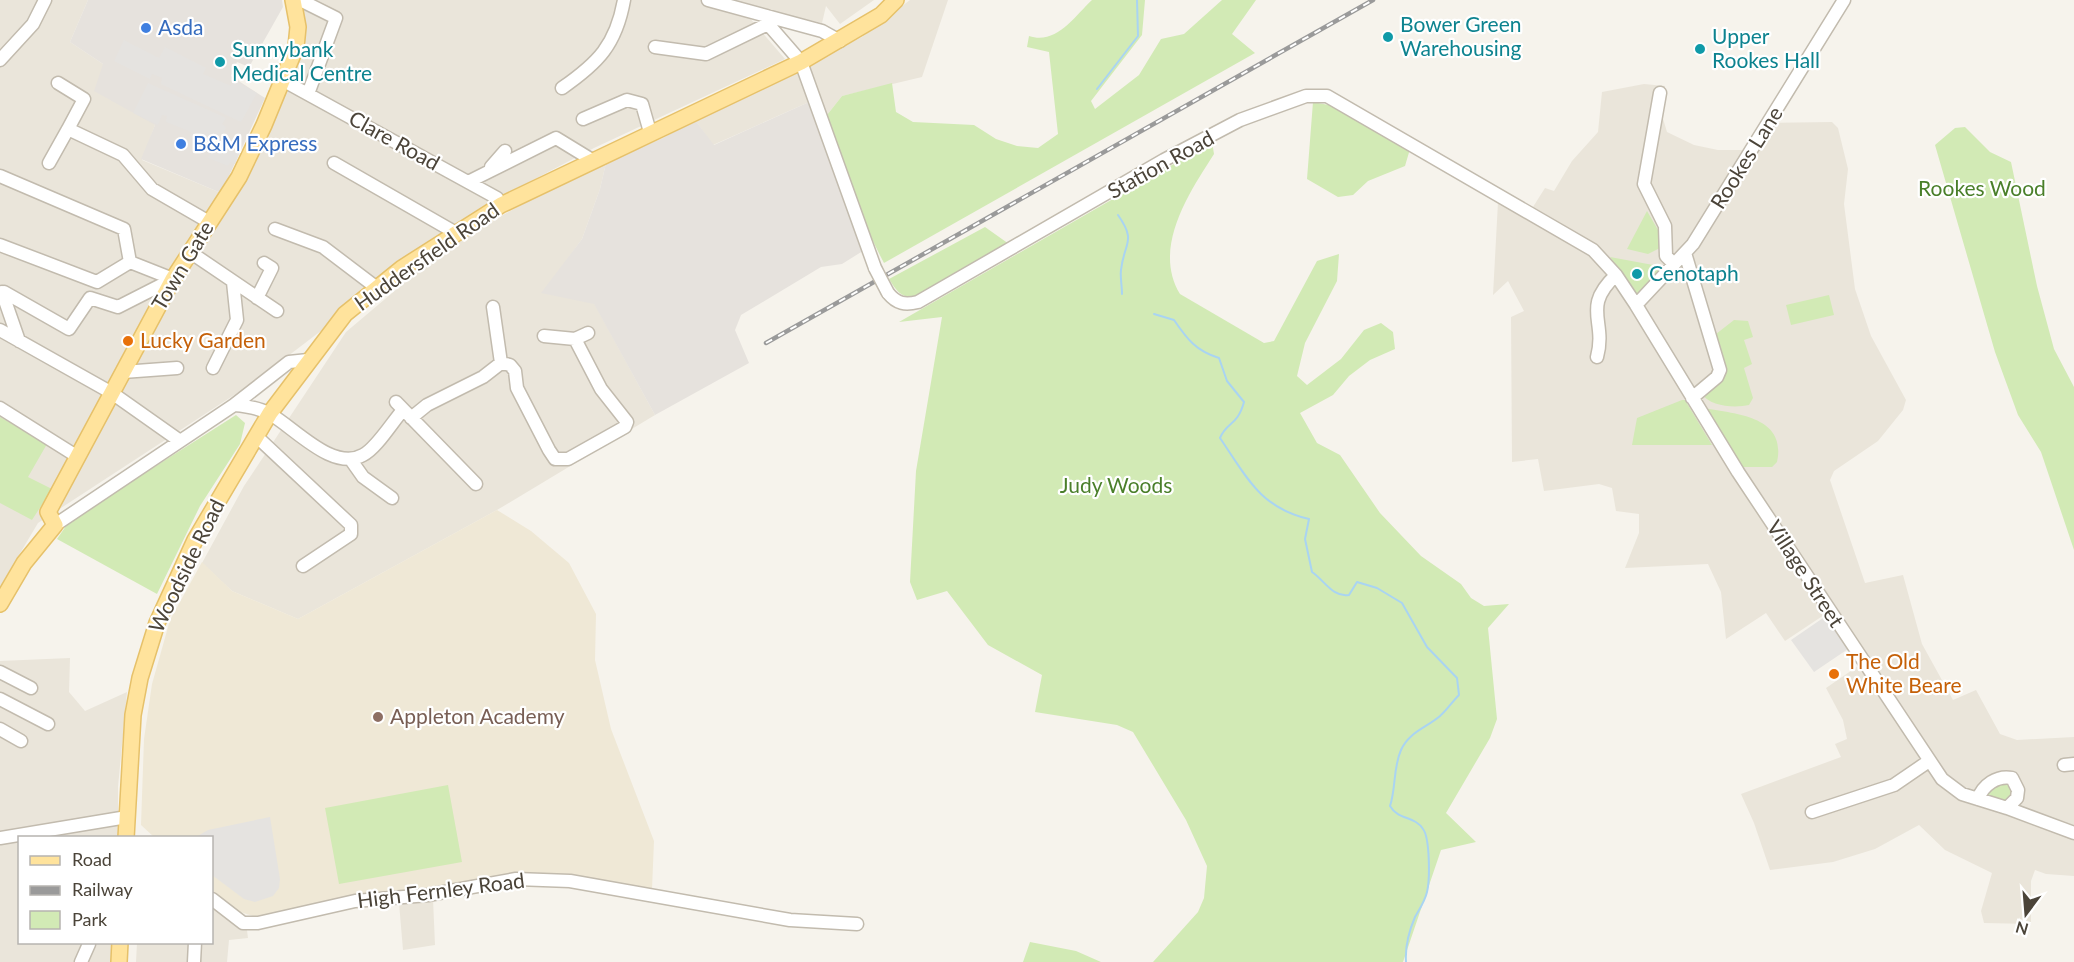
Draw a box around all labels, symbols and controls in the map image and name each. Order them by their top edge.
place label: Bower Green Warehousing [1400,11,1521,60]
place label: Asda [158,14,204,39]
marker: Asda [139,21,153,35]
place label: Upper Rookes Hall [1712,23,1820,72]
marker: Bower Green Warehousing [1381,30,1395,44]
place label: Sunnybank Medical Centre [232,36,372,85]
marker: Upper Rookes Hall [1693,42,1707,56]
marker: Sunnybank Medical Centre [213,55,227,69]
street label: Rookes Lane [1704,101,1787,213]
street label: Clare Road [345,105,444,175]
street label: Station Road [1103,124,1218,203]
place label: B&M Express [193,130,317,155]
marker: B&M Express [174,137,188,151]
park label: Rookes Wood [1918,175,2046,200]
street label: Huddersfield Road [349,197,503,315]
street label: Town Gate [145,216,218,314]
place label: Cenotaph [1649,260,1739,285]
marker: Cenotaph [1630,267,1644,281]
place label: Lucky Garden [140,327,266,352]
marker: Lucky Garden [121,334,135,348]
park label: Judy Woods [1060,472,1172,497]
street label: Woodside Road [143,495,229,636]
street label: Village Street [1763,515,1850,632]
place label: The Old White Beare [1846,648,1962,697]
marker: The Old White Beare [1827,667,1841,681]
place label: Appleton Academy [390,703,565,728]
marker: Appleton Academy [371,710,385,724]
legend [18,836,213,944]
text: Road [72,848,112,870]
street label: High Fernley Road [356,867,526,912]
text: Railway [72,878,133,900]
north arrow [1996,884,2056,944]
text: Park [72,908,108,930]
text: N [2013,918,2030,940]

